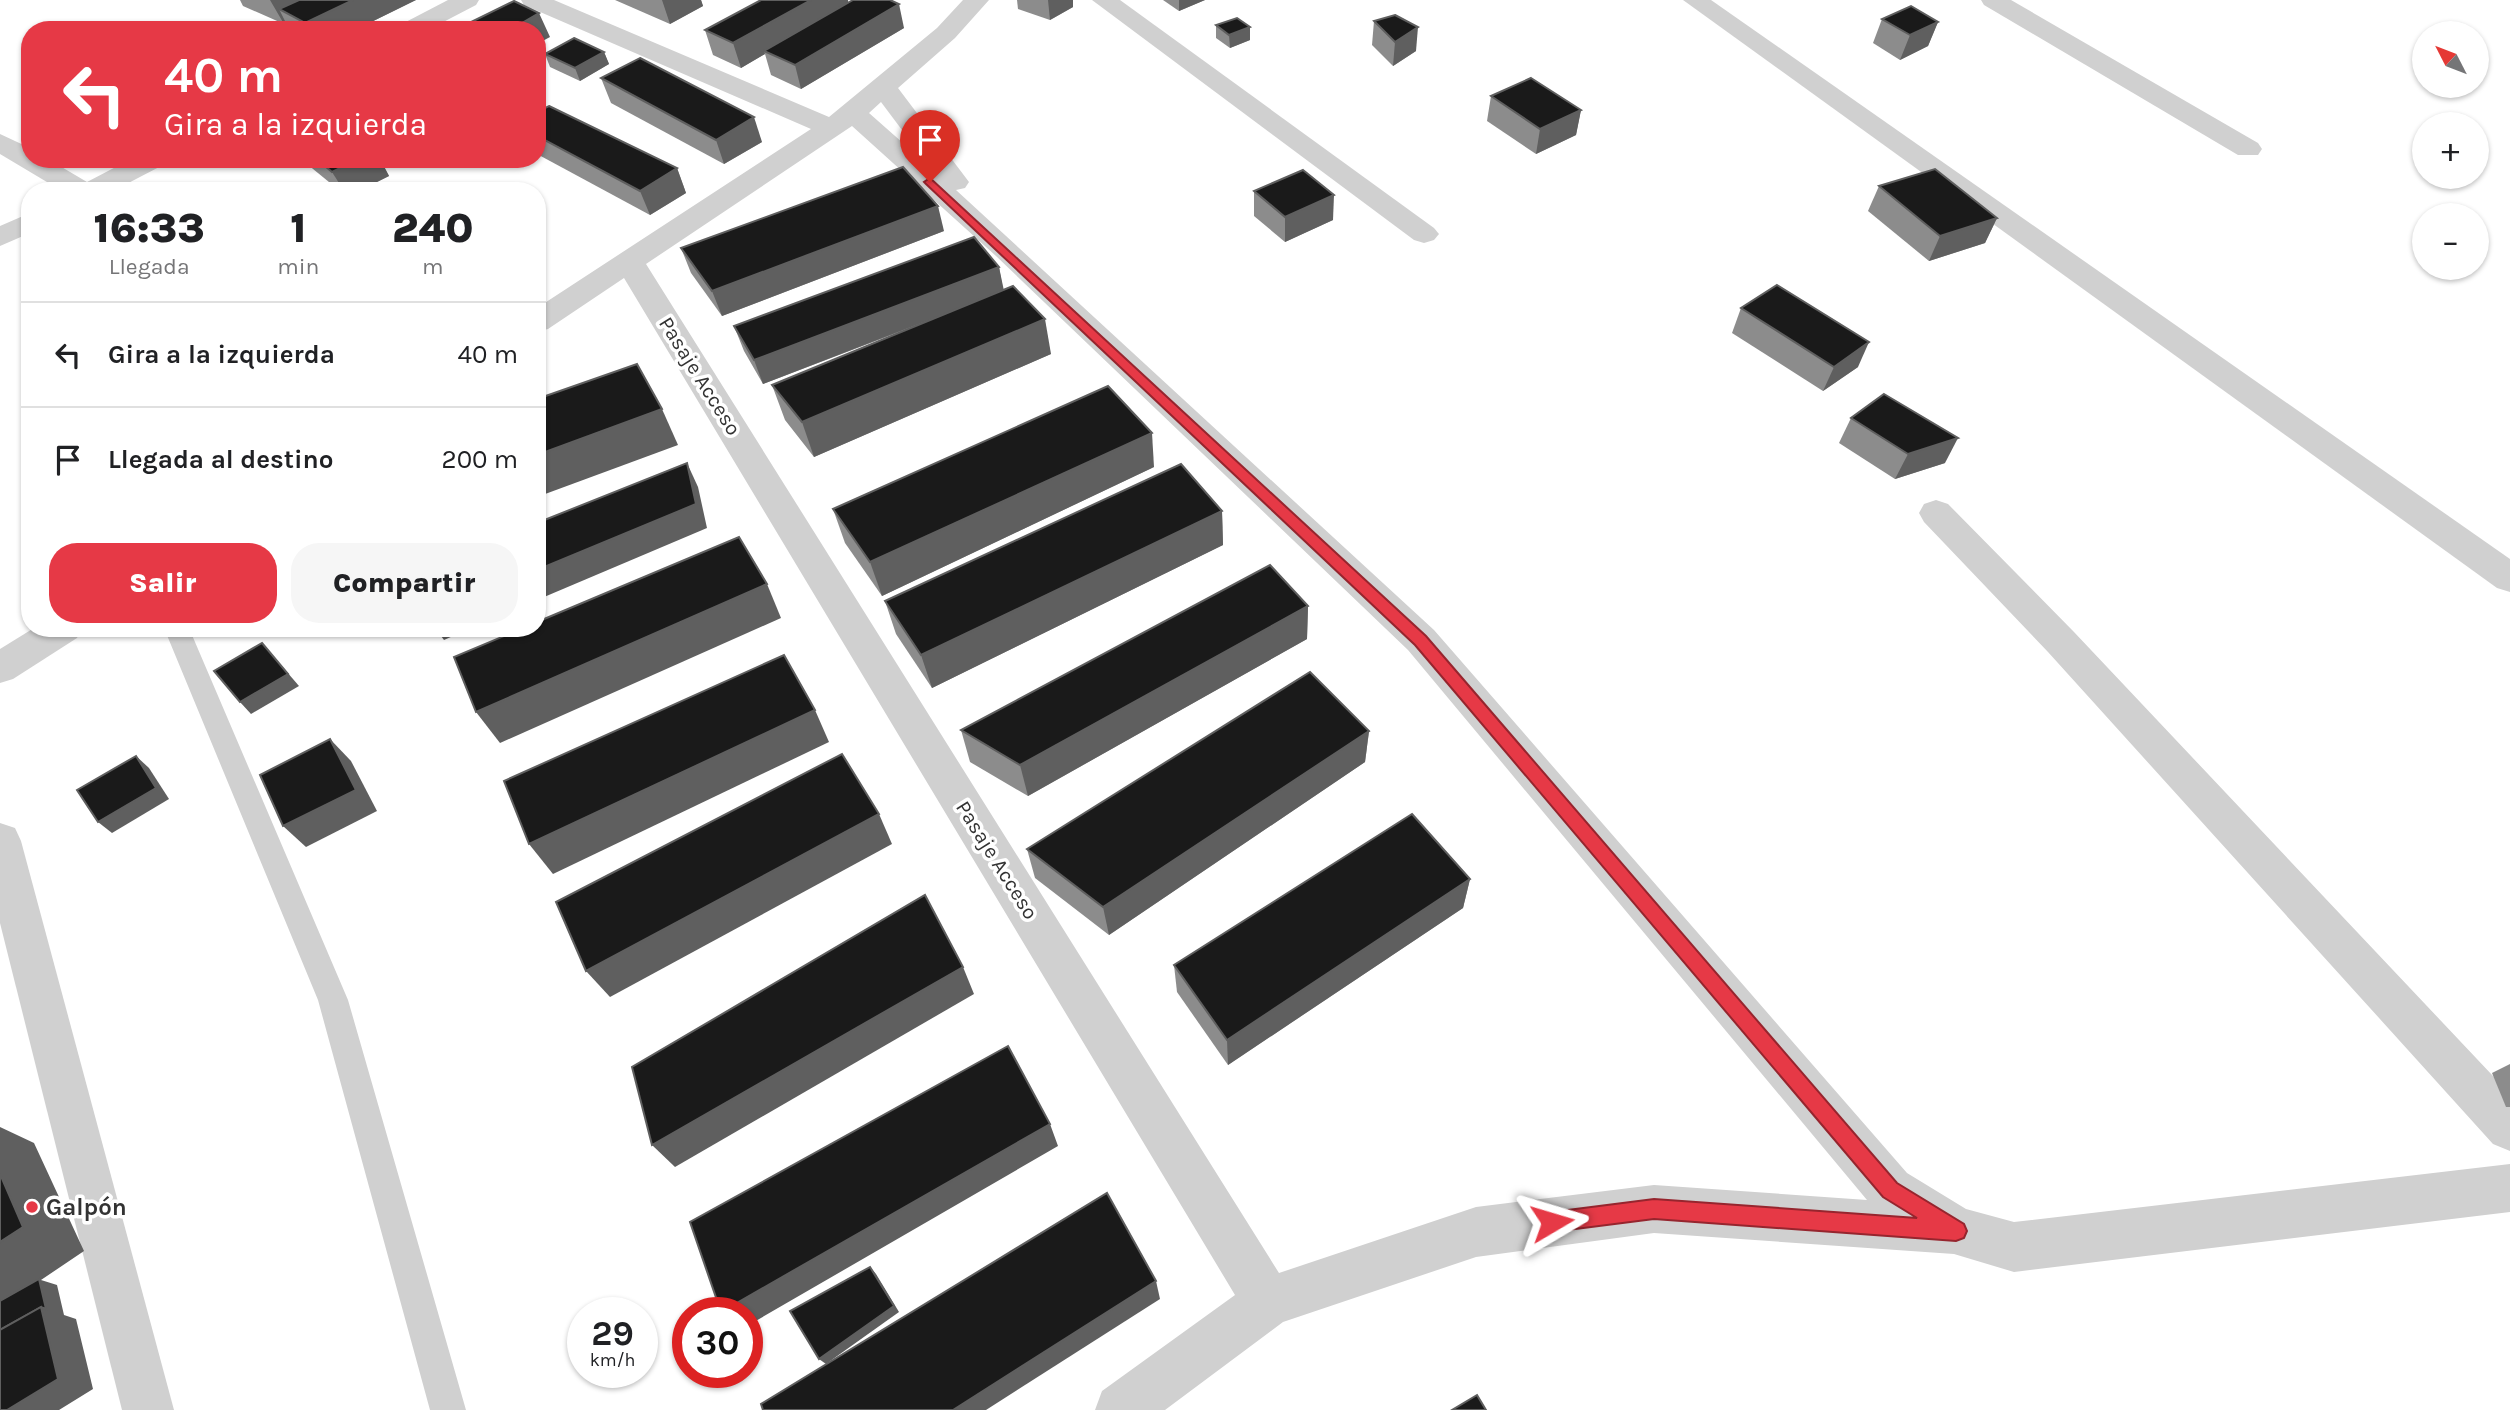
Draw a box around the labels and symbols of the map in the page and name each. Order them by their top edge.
north arrow [2412,21,2488,98]
pin [900,110,960,182]
street label: Pasaje Acceso [654,312,746,440]
street label: Pasaje Acceso [951,796,1043,924]
position arrow [1515,1185,1589,1259]
place label: Galpón [46,1193,127,1221]
marker: Galpón [24,1199,40,1215]
speed limit sign: 30 [672,1297,763,1388]

